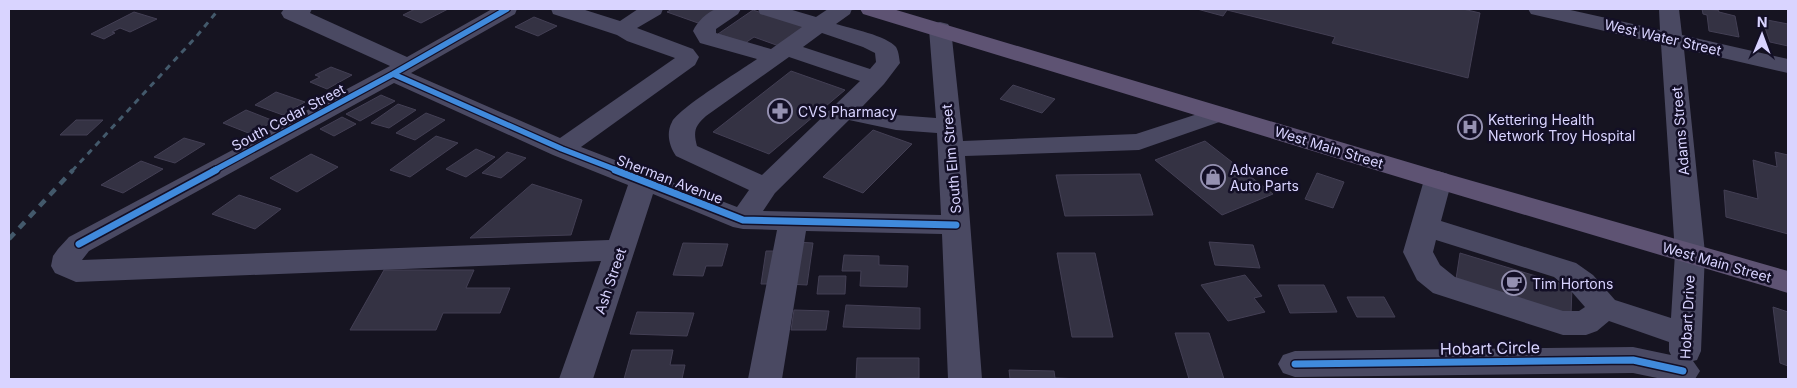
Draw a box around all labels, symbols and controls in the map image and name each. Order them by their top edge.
north arrow [1737,10,1787,60]
text: N [1757,13,1768,30]
street label: West Water Street [1603,15,1723,59]
street label: South Cedar Street [228,80,348,154]
street label: Adams Street [1668,85,1692,176]
pharmacy icon: CVS Pharmacy [767,98,793,124]
place label: CVS Pharmacy [798,103,897,120]
street label: South Elm Street [938,103,964,215]
place label: Kettering Health Network Troy Hospital [1488,111,1635,144]
hospital icon: Kettering Health Network Troy Hospital [1457,114,1483,140]
street label: West Main Street [1273,122,1386,172]
street label: Sherman Avenue [614,151,726,207]
place label: Advance Auto Parts [1230,161,1299,194]
shop icon: Advance Auto Parts [1200,164,1226,190]
street label: West Main Street [1660,238,1774,286]
street label: Ash Street [591,245,629,316]
cafe icon: Tim Hortons [1501,270,1527,296]
place label: Tim Hortons [1532,275,1613,292]
street label: Hobart Drive [1676,275,1698,359]
street label: Hobart Circle [1440,337,1540,359]

